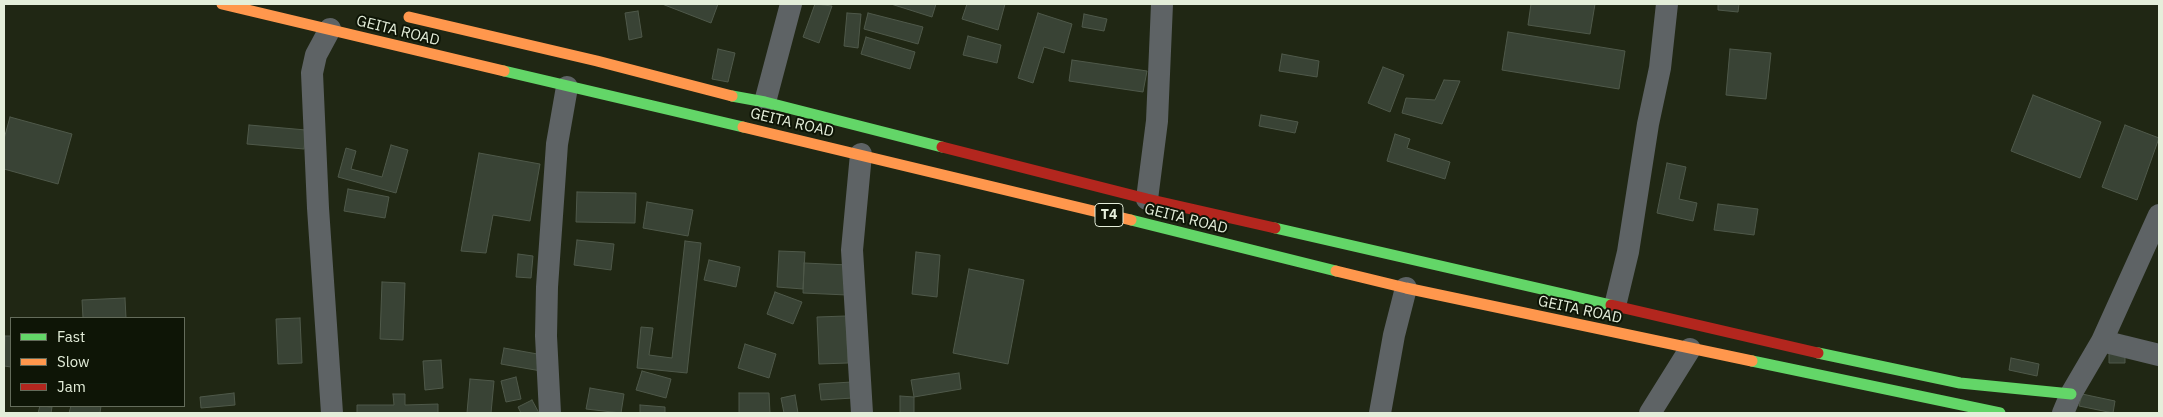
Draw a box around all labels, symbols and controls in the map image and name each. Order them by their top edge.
street label: GEITA ROAD [354,12,442,50]
street label: GEITA ROAD [748,105,836,141]
street label: GEITA ROAD [1142,200,1230,238]
road number: T4 [1095,204,1123,226]
street label: GEITA ROAD [1536,292,1624,328]
legend [10,317,185,407]
text: Fast [57,327,85,346]
text: Slow [57,352,90,371]
text: Jam [57,377,86,396]

